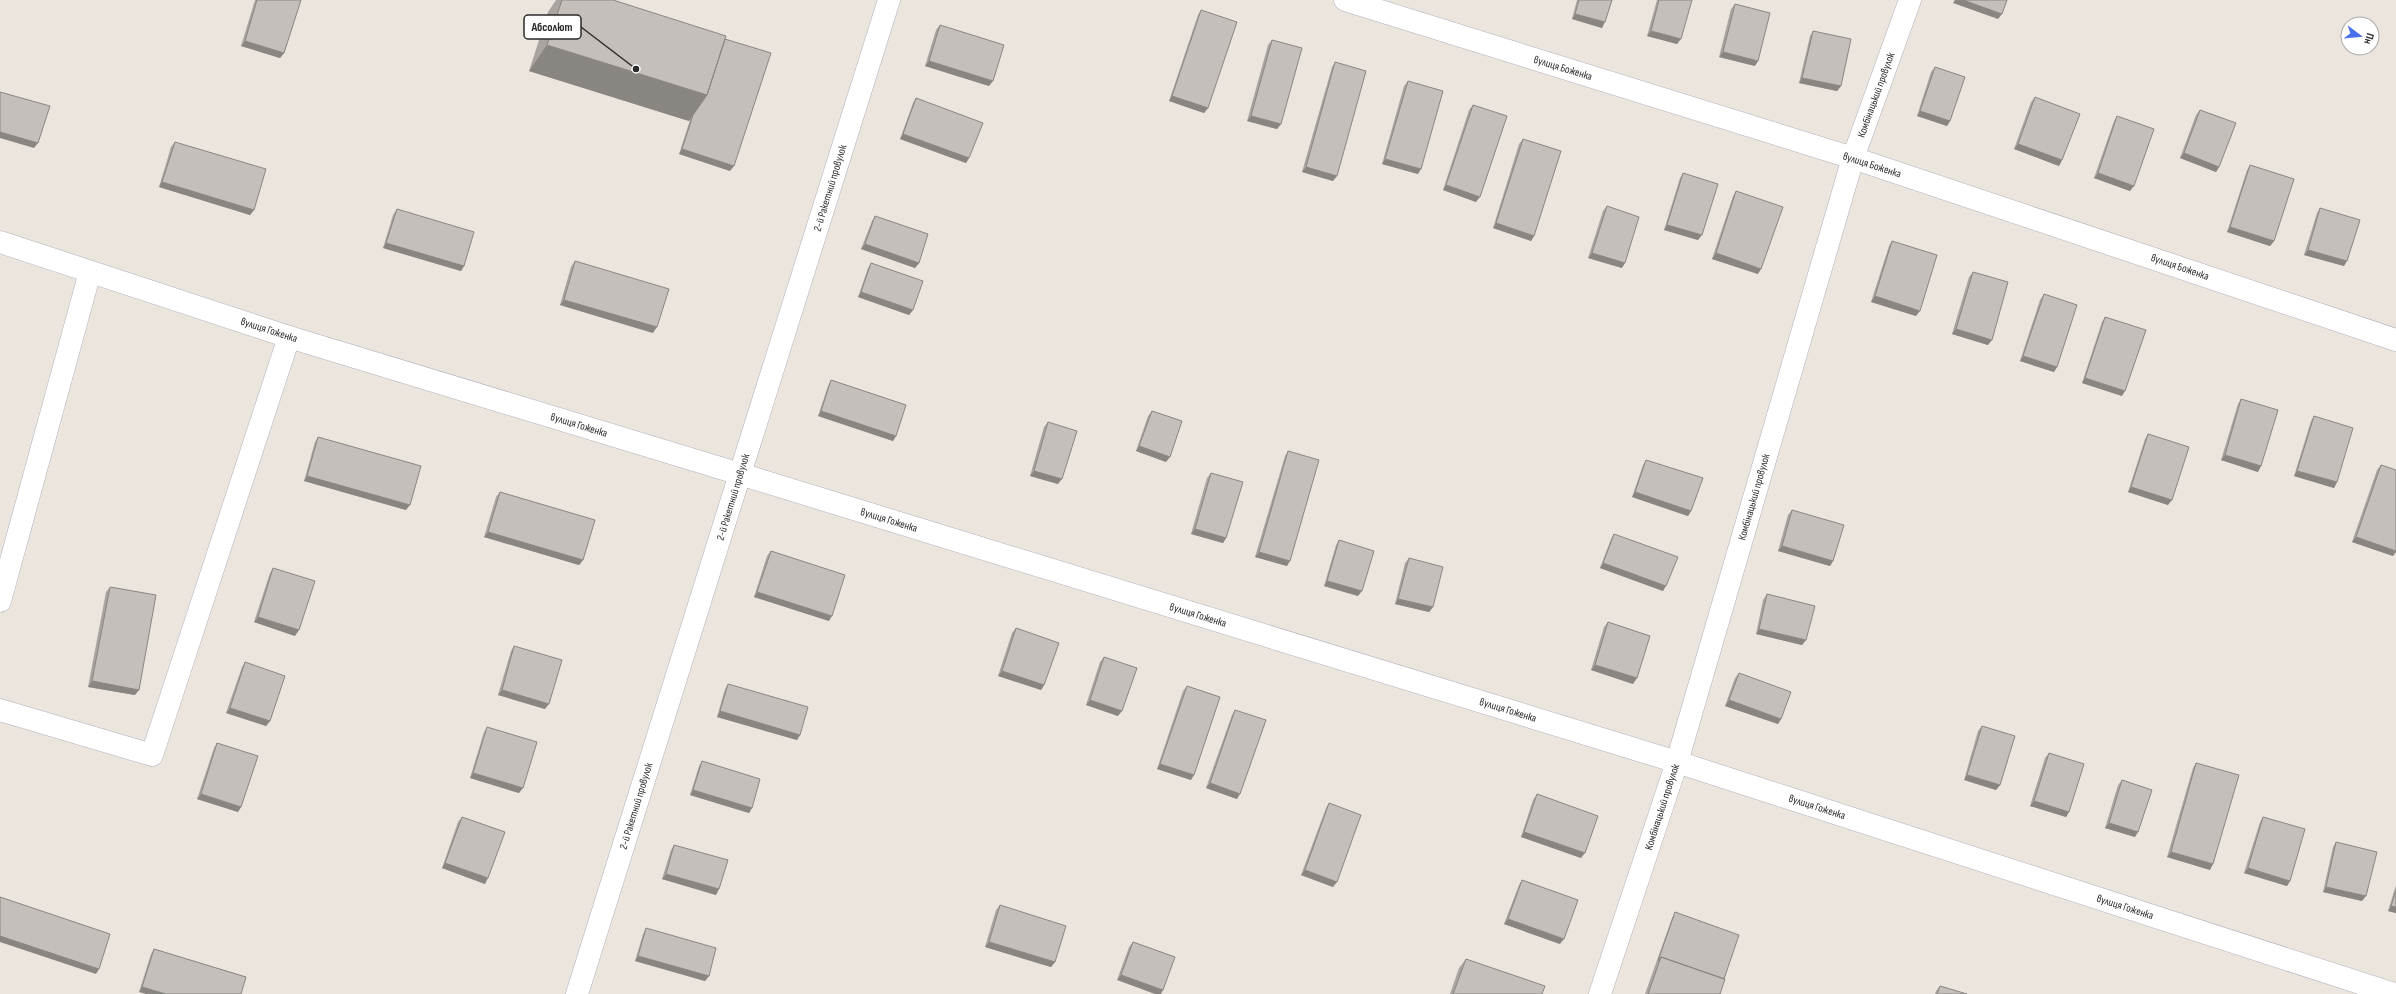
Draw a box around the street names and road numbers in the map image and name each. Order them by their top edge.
street label: Комбінацький провулок [1855,50,1898,139]
street label: вулиця Боженка [1532,53,1594,83]
street label: 2-й Ракетний провулок [811,142,850,233]
street label: вулиця Боженка [1841,149,1903,181]
street label: вулиця Боженка [2149,251,2211,283]
street label: вулиця Гоженка [239,315,299,345]
street label: вулиця Гоженка [549,410,609,440]
street label: 2-й Ракетний провулок [714,451,753,542]
street label: Комбінацький провулок [1735,451,1773,542]
street label: вулиця Гоженка [859,505,919,535]
street label: вулиця Гоженка [1168,600,1228,630]
street label: вулиця Гоженка [1478,695,1538,725]
street label: 2-й Ракетний провулок [617,760,656,851]
street label: Комбінацький провулок [1642,762,1682,852]
street label: вулиця Гоженка [1787,792,1847,822]
street label: вулиця Гоженка [2095,892,2155,922]

